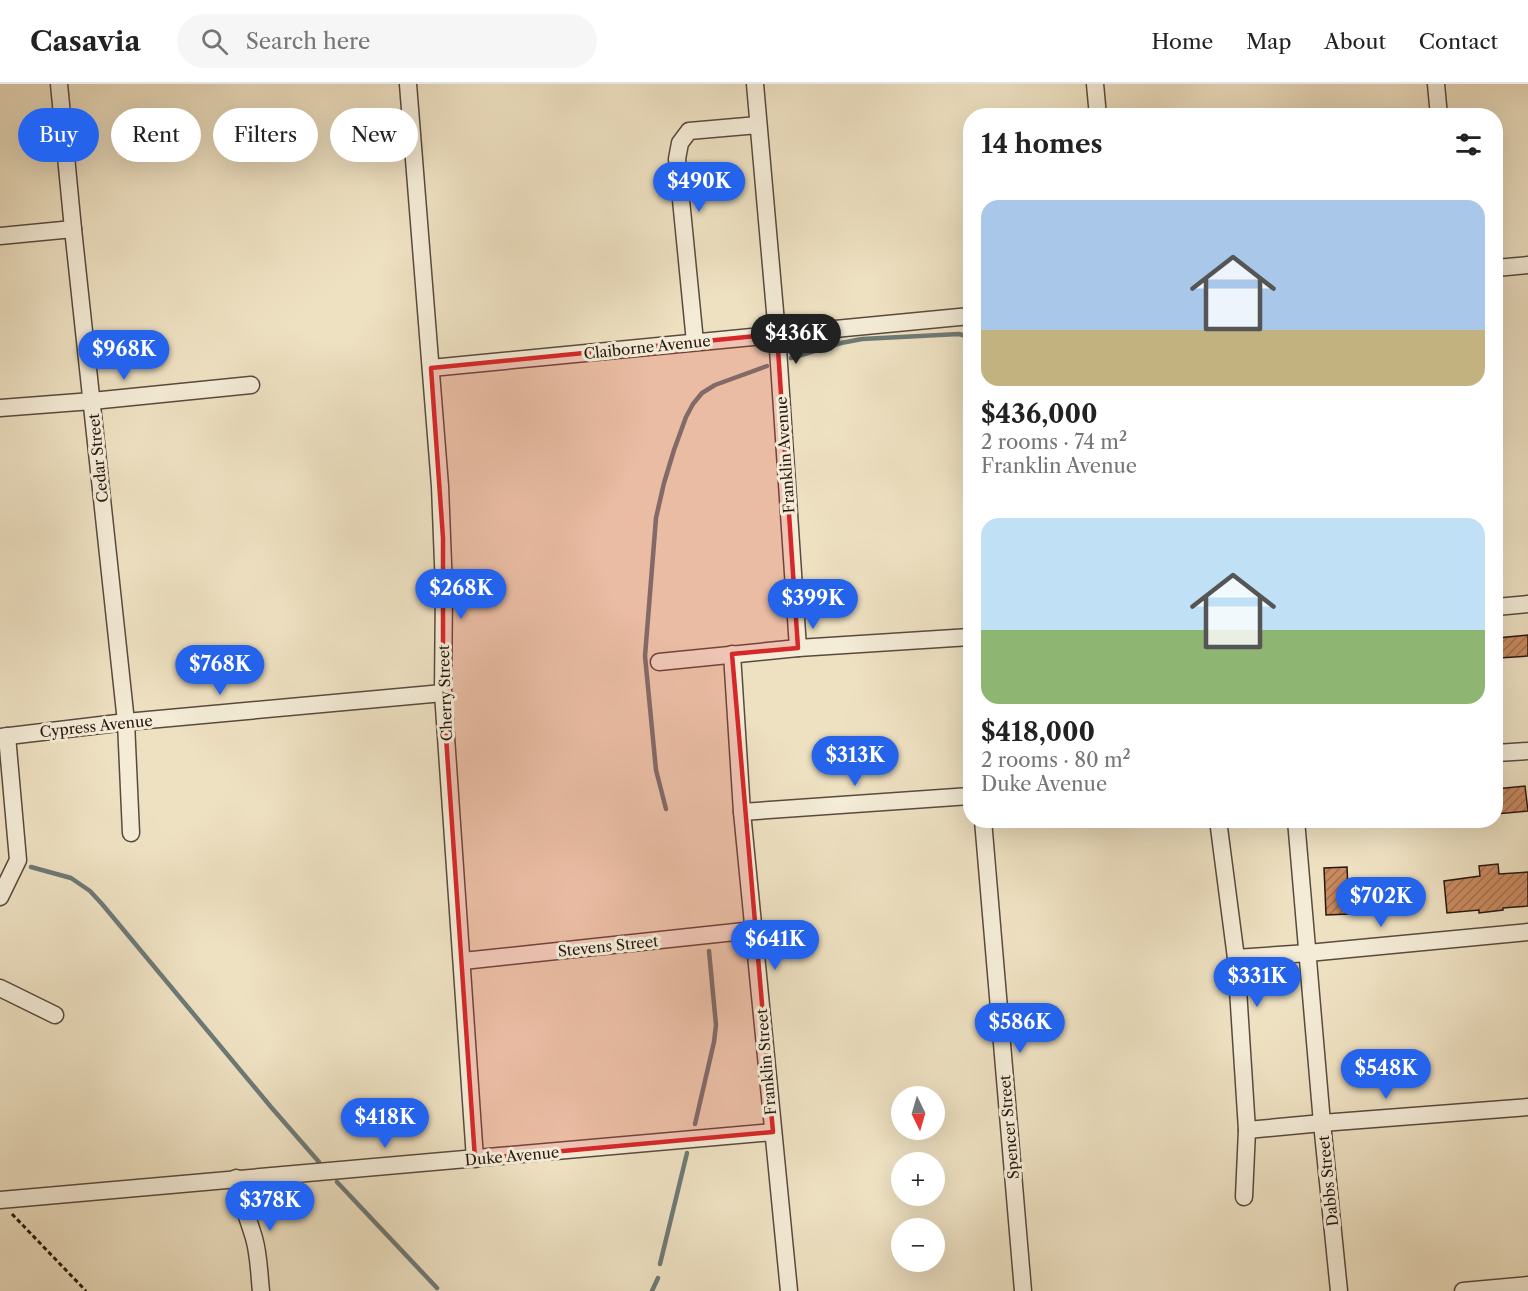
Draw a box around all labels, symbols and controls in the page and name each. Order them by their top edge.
search box [177,14,597,68]
text: Casavia [30,24,141,58]
icon: search [198,25,231,58]
text: Search here [246,28,370,55]
text: Home [1152,29,1213,54]
text: Map [1246,29,1291,54]
text: About [1324,29,1386,54]
text: Contact [1419,29,1498,54]
chip: Buy [18,108,99,162]
chip: Rent [111,108,201,162]
chip: Filters [213,108,318,162]
chip: New [330,108,418,162]
text: 14 homes [981,128,1103,160]
icon: filters [1452,128,1485,161]
pin: $490K [657,162,741,213]
text: $490K [667,169,731,193]
icon: home [1179,239,1287,347]
pin: $436K [754,314,838,365]
text: $436K [765,321,827,345]
pin: $968K [82,330,166,381]
street label: Claiborne Avenue [583,331,711,363]
text: $968K [92,337,156,361]
street label: Franklin Avenue [771,396,799,514]
text: $436,000 [981,398,1098,430]
street label: Cedar Street [84,412,112,504]
text: 2 rooms · 74 m² [981,430,1127,454]
text: Franklin Avenue [981,454,1137,478]
icon: home [1179,557,1287,665]
pin: $268K [419,569,503,620]
text: $268K [429,576,493,600]
pin: $399K [771,579,855,630]
text: $399K [782,586,844,610]
street label: Cherry Street [434,644,456,741]
pin: $768K [178,645,262,696]
text: $768K [189,652,251,676]
street label: Cypress Avenue [39,711,153,741]
text: $418,000 [981,716,1095,748]
pin: $313K [813,736,897,787]
text: $313K [826,743,884,767]
text: 2 rooms · 80 m² [981,748,1131,772]
text: Duke Avenue [981,772,1107,796]
pin: $702K [1339,877,1423,928]
text: $702K [1350,884,1412,908]
pin: $641K [733,920,817,971]
text: $641K [745,927,805,951]
street label: Stevens Street [557,931,660,961]
pin: $331K [1215,957,1299,1008]
text: $331K [1228,964,1286,988]
pin: $586K [978,1003,1062,1054]
street label: Franklin Street [752,1007,780,1116]
text: $586K [989,1010,1051,1034]
pin: $548K [1344,1049,1428,1100]
text: $548K [1355,1056,1417,1080]
street label: Spencer Street [995,1073,1023,1180]
north arrow [891,1086,945,1140]
map controls [891,1086,945,1272]
pin: $418K [343,1098,427,1149]
text: $418K [355,1105,415,1129]
street label: Dabbs Street [1314,1134,1342,1227]
street label: Duke Avenue [464,1142,560,1170]
button: + [891,1152,945,1206]
pin: $378K [228,1181,312,1232]
text: $378K [239,1188,301,1212]
button: − [891,1218,945,1272]

